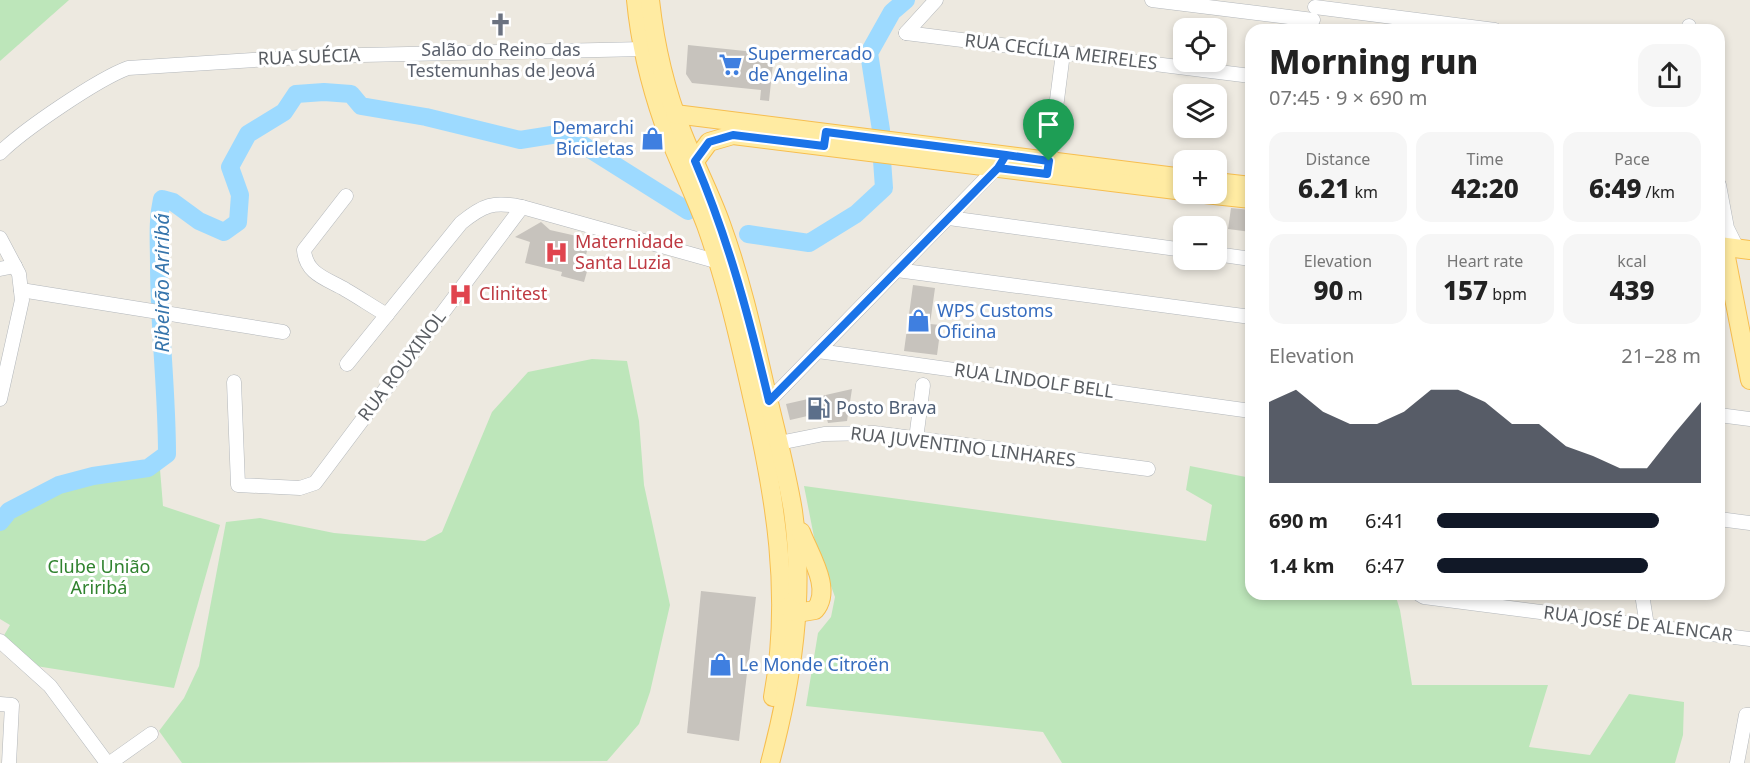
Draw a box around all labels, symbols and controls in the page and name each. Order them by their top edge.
church icon: Salão do Reino das Testemunhas de Jeová [488,11,514,37]
map controls [1173,18,1227,270]
button: locate [1173,18,1227,72]
street label: RUA CECÍLIA MEIRELES [963,27,1159,75]
place label: Salão do Reino das Testemunhas de Jeová [407,37,595,82]
text: Morning run [1269,39,1478,84]
place label: Supermercado de Angelina [748,41,872,86]
street label: RUA SUÉCIA [257,42,361,70]
button: share [1638,44,1701,107]
supermarket icon: Supermercado de Angelina [717,51,743,77]
button: layers [1173,84,1227,138]
text: 07:45 · 9 × 690 m [1269,84,1427,111]
pin [1023,99,1074,161]
icon: arrive [1032,108,1065,141]
place label: Demarchi Bicicletas [552,115,634,160]
shop icon: Demarchi Bicicletas [639,125,665,151]
text: Distance [1306,148,1370,170]
text: Time [1466,148,1504,170]
text: Pace [1614,148,1650,170]
button: + [1173,150,1227,204]
text: 6.21 [1298,170,1350,206]
text: 42:20 [1451,170,1519,206]
text: 6:49 [1589,170,1641,206]
text: km [1350,181,1378,203]
text: /km [1641,181,1675,203]
water label: Ribeirão Ariribá [148,213,175,353]
button: − [1173,216,1227,270]
place label: Maternidade Santa Luzia [575,229,684,274]
hospital icon: Maternidade Santa Luzia [544,239,570,265]
text: Elevation [1304,250,1372,272]
text: Heart rate [1447,250,1523,272]
text: kcal [1617,250,1647,272]
text: 90 [1313,272,1343,308]
text: 157 [1443,272,1488,308]
text: 439 [1609,272,1655,308]
hospital icon: Clinitest [448,281,474,307]
place label: Clinitest [479,281,548,305]
text: m [1343,283,1363,305]
text: bpm [1488,283,1527,305]
place label: WPS Customs Oficina [937,298,1053,343]
street label: RUA ROUXINOL [352,305,451,426]
shop icon: WPS Customs Oficina [906,308,932,334]
text: Elevation [1269,342,1354,369]
text: 21–28 m [1621,342,1701,369]
street label: RUA LINDOLF BELL [953,357,1115,403]
fuel station icon: Posto Brava [805,395,831,421]
place label: Posto Brava [836,395,937,419]
street label: RUA JUVENTINO LINHARES [849,420,1077,472]
text: 690 m [1269,507,1328,534]
text: 6:41 [1365,507,1405,534]
text: 1.4 km [1269,552,1335,579]
text: 6:47 [1365,552,1405,579]
park label: Clube União Ariribá [48,554,150,599]
street label: RUA JOSÉ DE ALENCAR [1542,599,1734,647]
shop icon: Le Monde Citroën [708,652,734,678]
place label: Le Monde Citroën [739,652,889,676]

